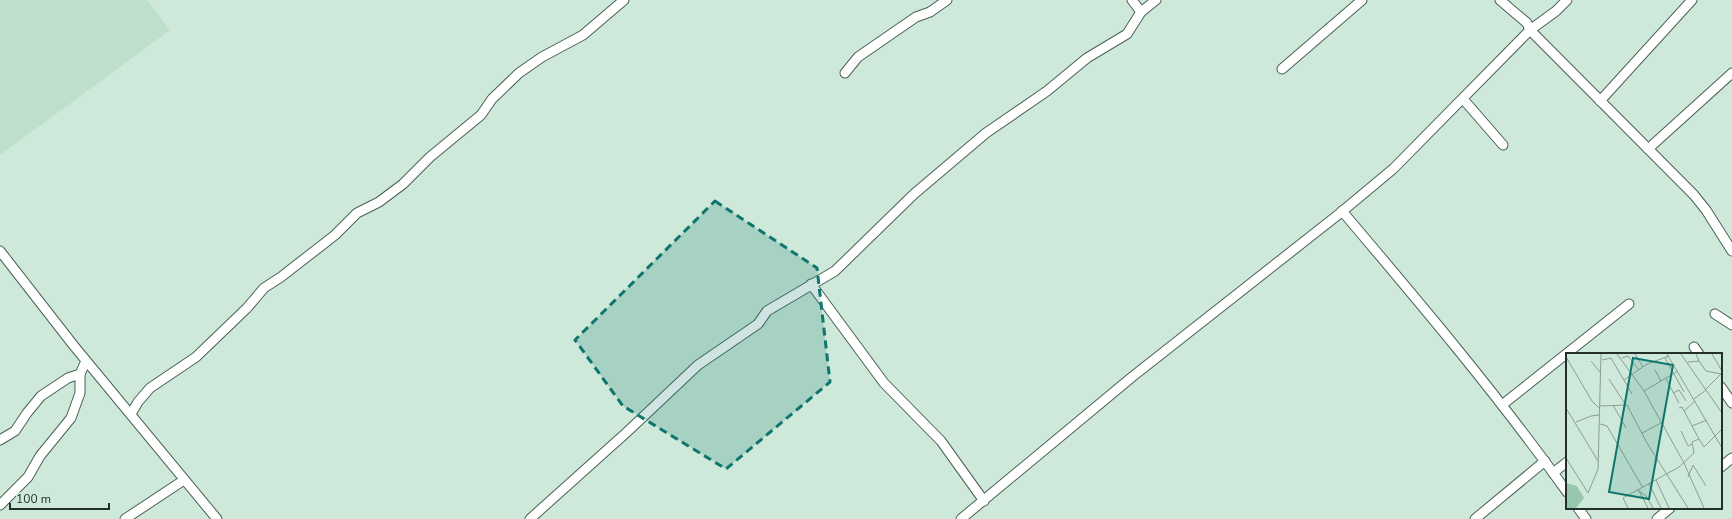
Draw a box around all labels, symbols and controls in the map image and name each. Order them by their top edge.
inset map [1566,353,1722,509]
scale bar [10,485,109,511]
text: 100 m [16,491,51,507]

